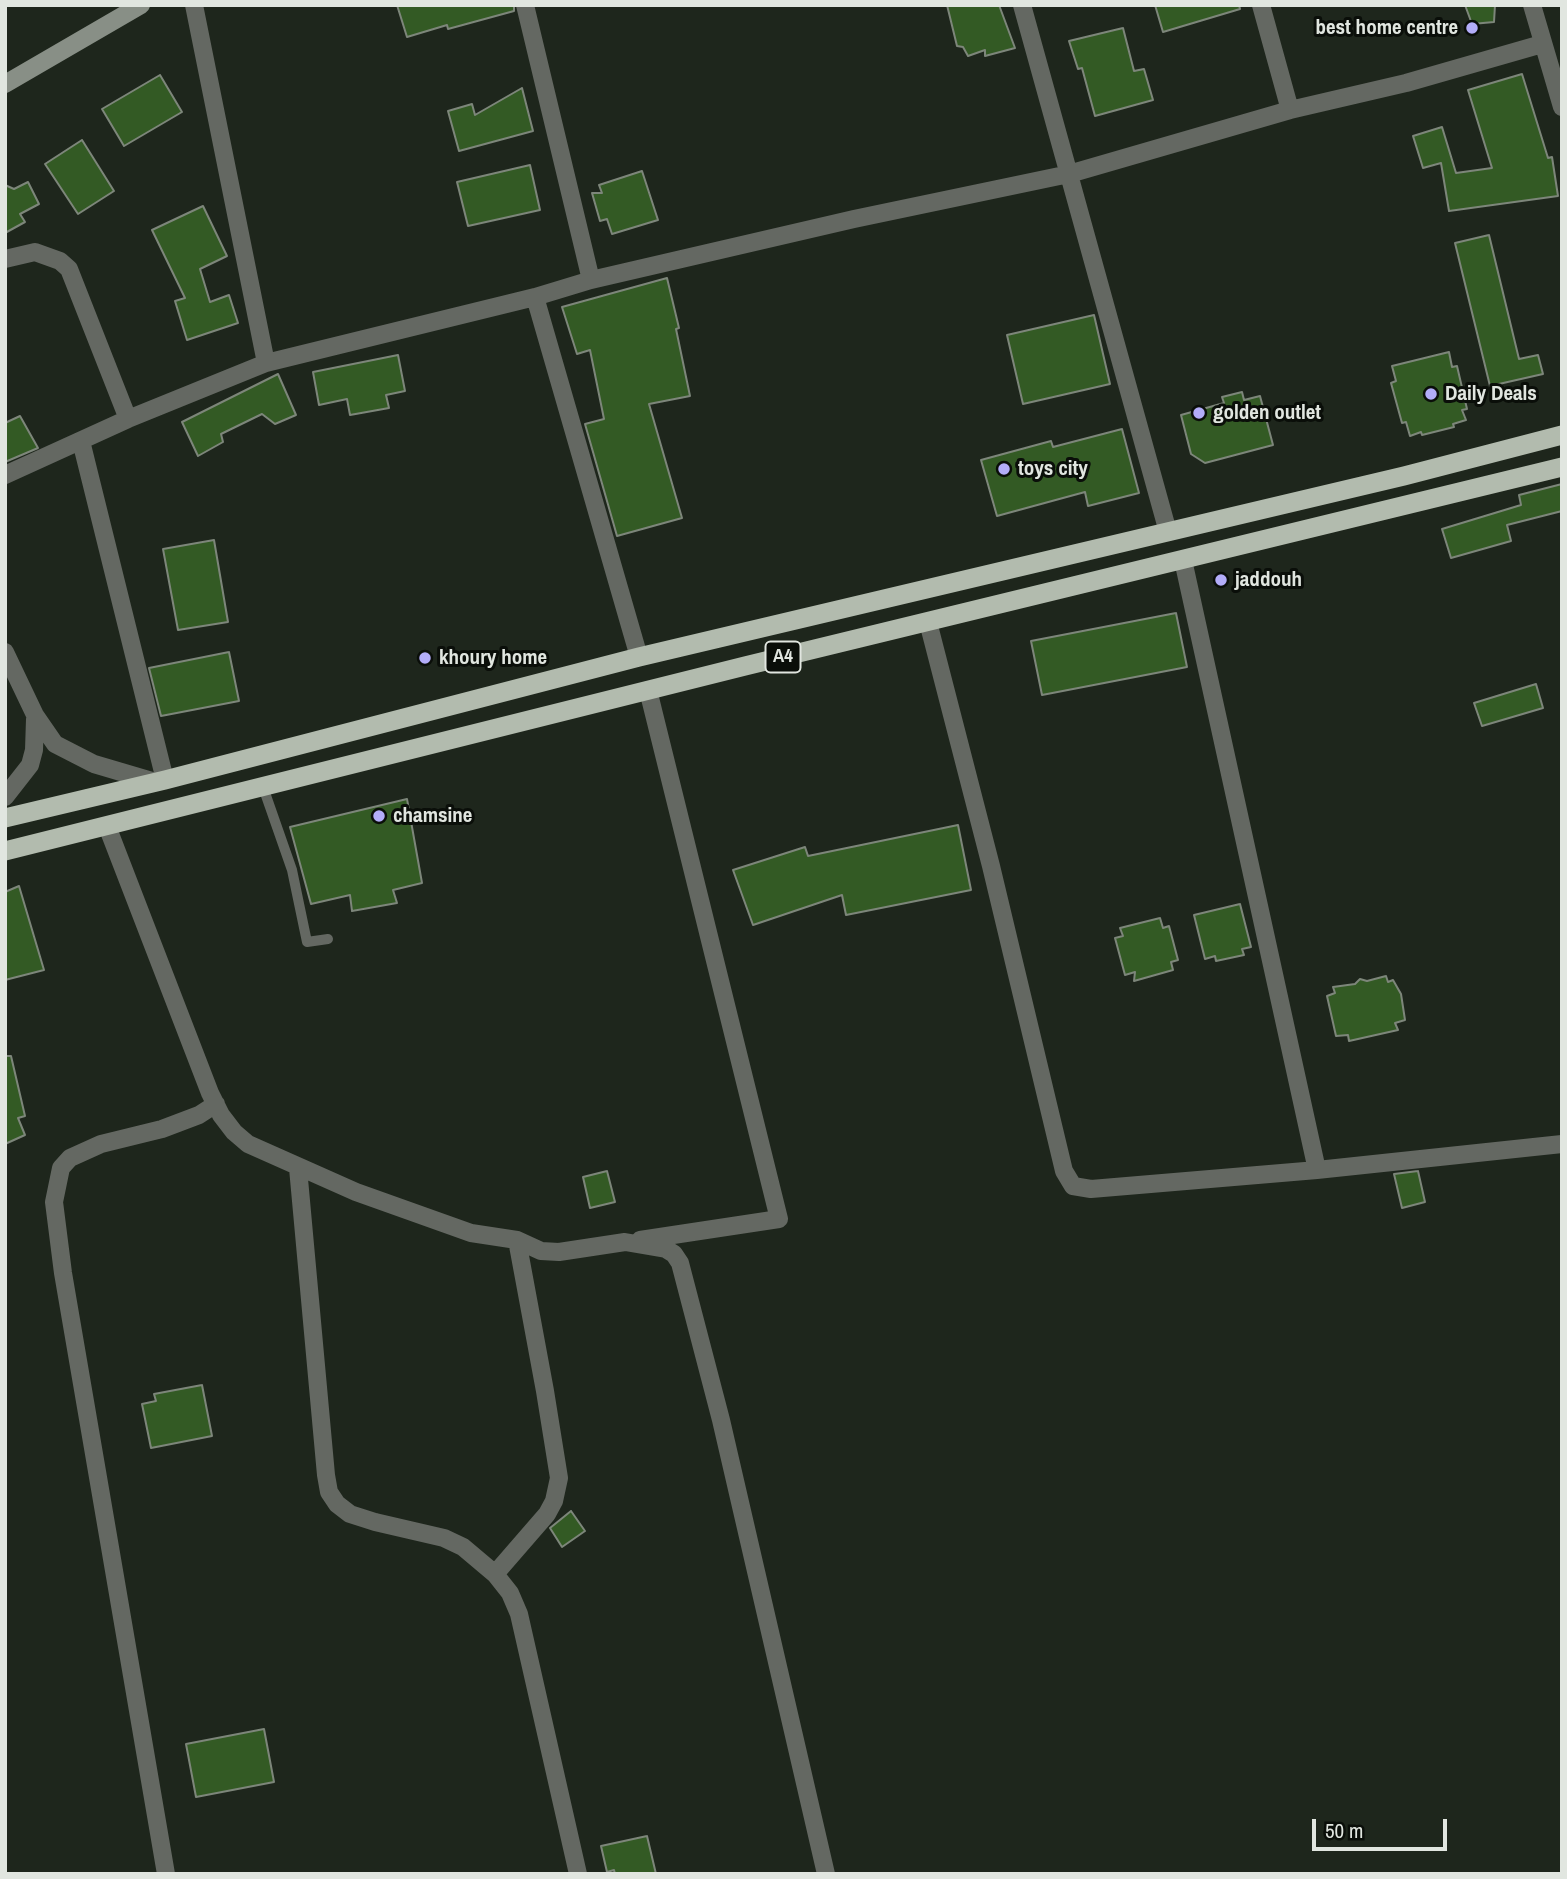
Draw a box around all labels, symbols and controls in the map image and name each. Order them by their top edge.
place label: best home centre [1315,15,1458,41]
marker: best home centre [1464,20,1480,36]
place label: Daily Deals [1445,381,1537,407]
marker: Daily Deals [1423,386,1439,402]
place label: golden outlet [1213,400,1321,426]
marker: golden outlet [1191,405,1207,421]
place label: toys city [1018,456,1088,482]
marker: toys city [996,461,1012,477]
place label: jaddouh [1235,567,1302,593]
marker: jaddouh [1213,572,1229,588]
road number: A4 [766,642,800,672]
place label: khoury home [439,645,547,671]
marker: khoury home [417,650,433,666]
place label: chamsine [393,803,472,829]
marker: chamsine [371,808,387,824]
scale bar [1315,1806,1450,1850]
text: 50 m [1325,1816,1363,1845]

